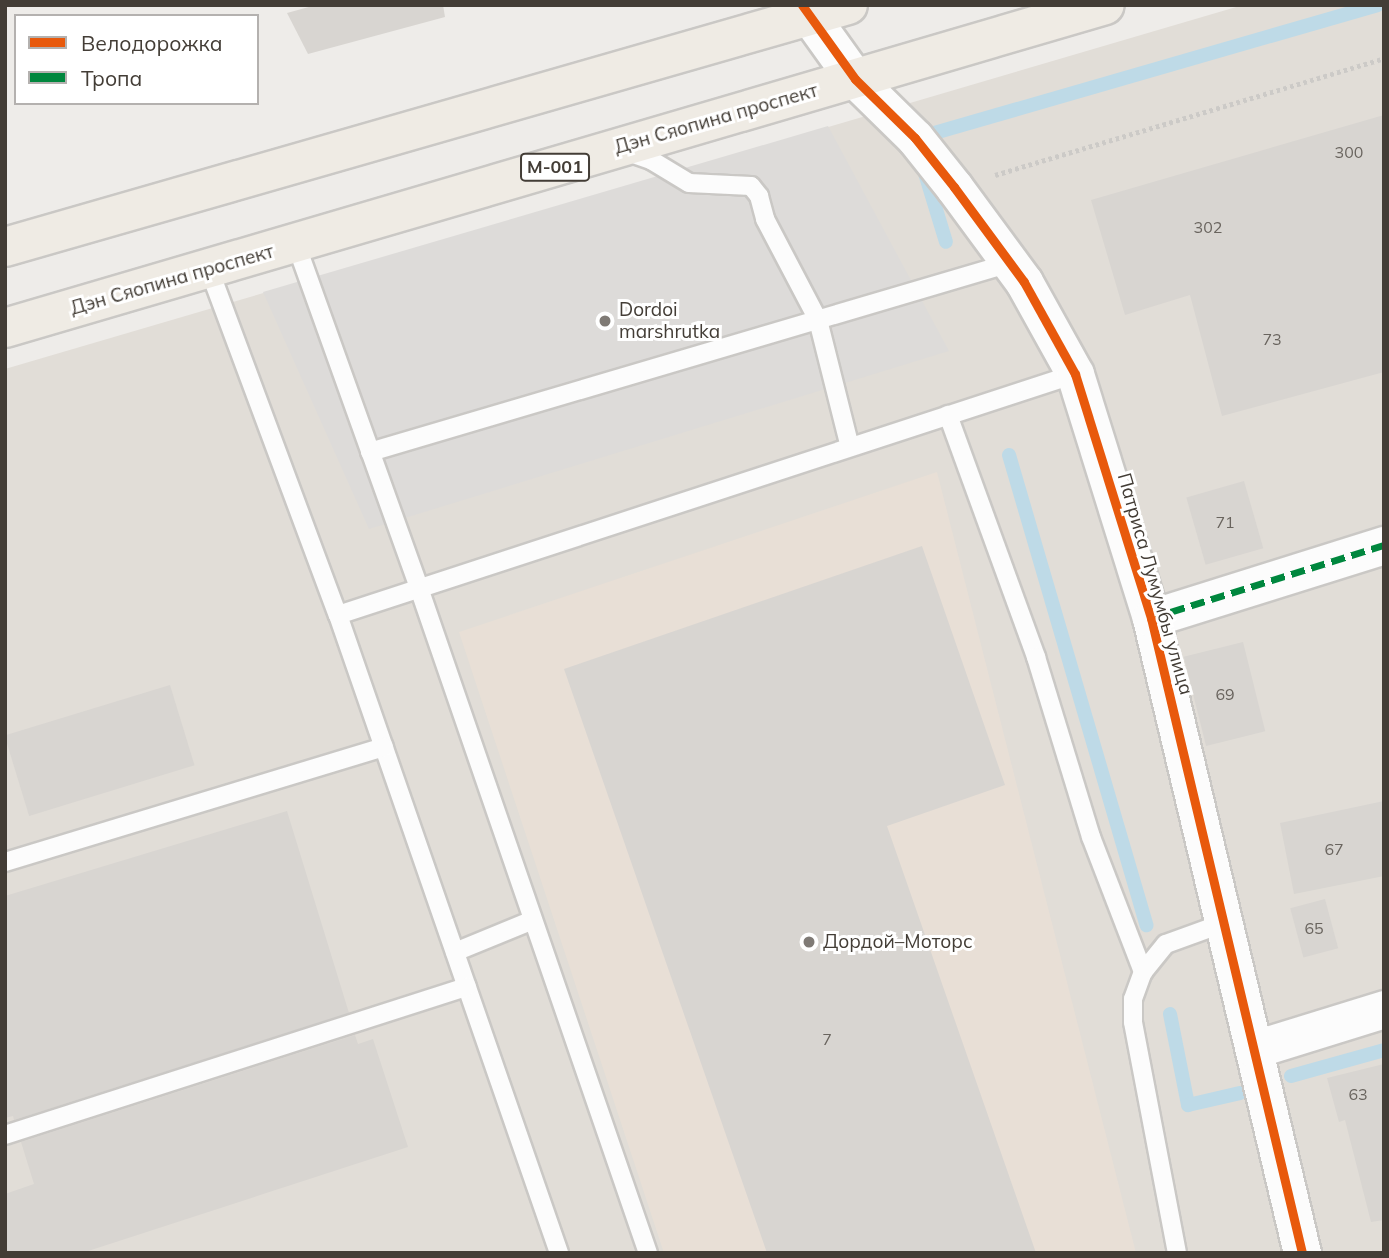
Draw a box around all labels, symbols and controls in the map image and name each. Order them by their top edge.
legend [14,14,259,105]
text: Велодорожка [81,30,223,56]
text: Тропа [81,65,142,91]
street label: Дэн Сяопина проспект [612,79,820,159]
house number: 300 [1335,142,1363,162]
road number: M-001 [520,152,590,182]
house number: 302 [1194,217,1222,237]
street label: Дэн Сяопина проспект [68,240,276,320]
place label: Dordoi marshrutka [619,299,720,343]
marker: Dordoi marshrutka [597,313,613,329]
house number: 73 [1262,329,1282,349]
street label: Патриса Лумумбы улица [1112,470,1198,698]
house number: 71 [1215,512,1235,532]
house number: 69 [1215,684,1235,704]
house number: 67 [1324,839,1344,859]
house number: 65 [1304,918,1324,938]
place label: Дордой–Моторс [823,931,973,953]
marker: Дордой–Моторс [801,934,817,950]
house number: 7 [822,1029,832,1049]
house number: 63 [1348,1084,1368,1104]

